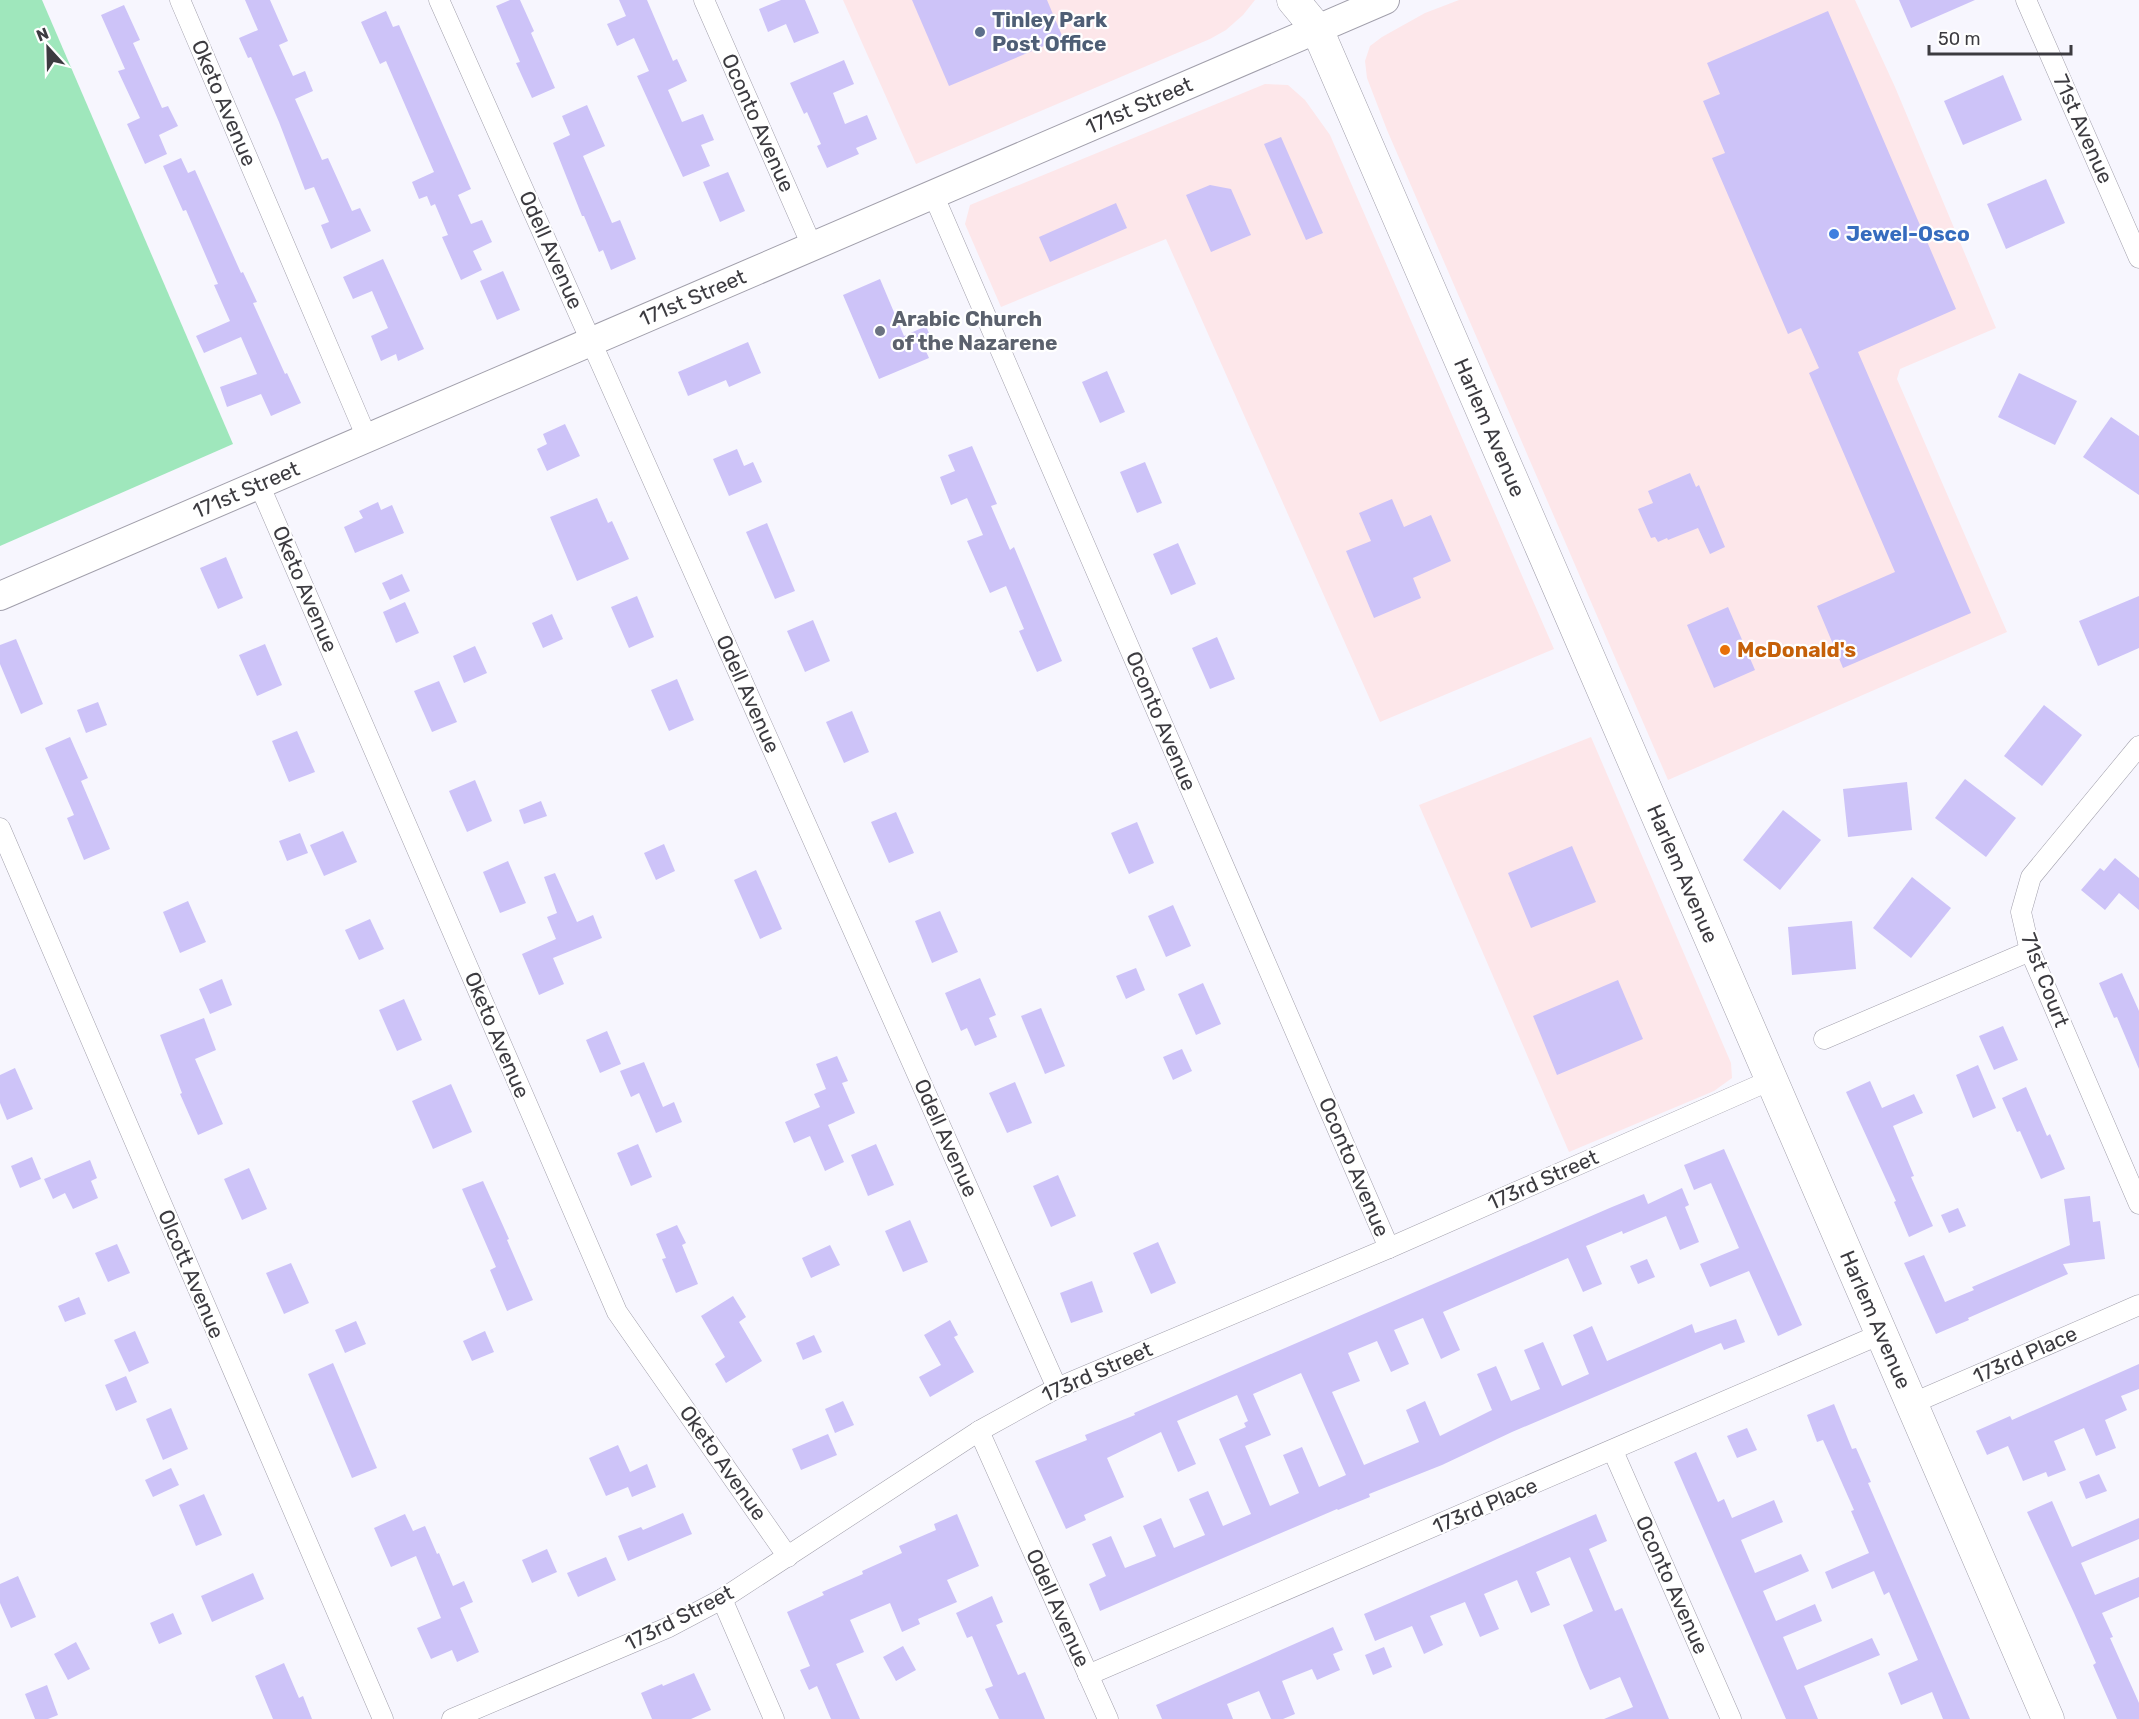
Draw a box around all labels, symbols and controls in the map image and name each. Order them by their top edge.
place label: Tinley Park Post Office [992,7,1108,56]
north arrow [18,18,78,78]
scale bar [1929,18,2072,56]
text: N [34,24,51,46]
marker: Tinley Park Post Office [973,25,987,39]
text: 50 m [1938,28,1981,50]
street label: Oketo Avenue [187,36,262,170]
street label: Oconto Avenue [717,50,800,196]
street label: 71st Avenue [2048,70,2119,187]
street label: 171st Street [1082,71,1196,139]
street label: Odell Avenue [514,187,589,313]
place label: Jewel-Osco [1846,221,1970,246]
marker: Jewel-Osco [1827,227,1841,241]
street label: 171st Street [635,264,750,331]
place label: Arabic Church of the Nazarene [892,306,1057,355]
marker: Arabic Church of the Nazarene [873,324,887,338]
street label: Harlem Avenue [1449,354,1531,500]
street label: 171st Street [189,456,303,524]
street label: Oketo Avenue [268,522,343,656]
street label: Odell Avenue [711,631,786,757]
place label: McDonald's [1737,637,1856,662]
marker: McDonald's [1718,643,1732,657]
street label: Oconto Avenue [1121,647,1202,794]
street label: Harlem Avenue [1642,800,1724,947]
street label: 71st Court [2016,929,2075,1030]
street label: Oketo Avenue [460,968,535,1102]
street label: Odell Avenue [909,1075,984,1201]
street label: Oconto Avenue [1314,1093,1395,1240]
street label: 173rd Street [1484,1144,1602,1215]
street label: Olcott Avenue [153,1206,230,1342]
street label: Harlem Avenue [1835,1247,1917,1393]
street label: 173rd Place [1969,1320,2081,1389]
street label: 173rd Street [1038,1336,1156,1407]
street label: Oketo Avenue [675,1400,772,1525]
street label: 173rd Place [1429,1472,1541,1539]
street label: Oconto Avenue [1631,1512,1714,1658]
street label: Odell Avenue [1021,1545,1096,1671]
street label: 173rd Street [620,1580,737,1656]

